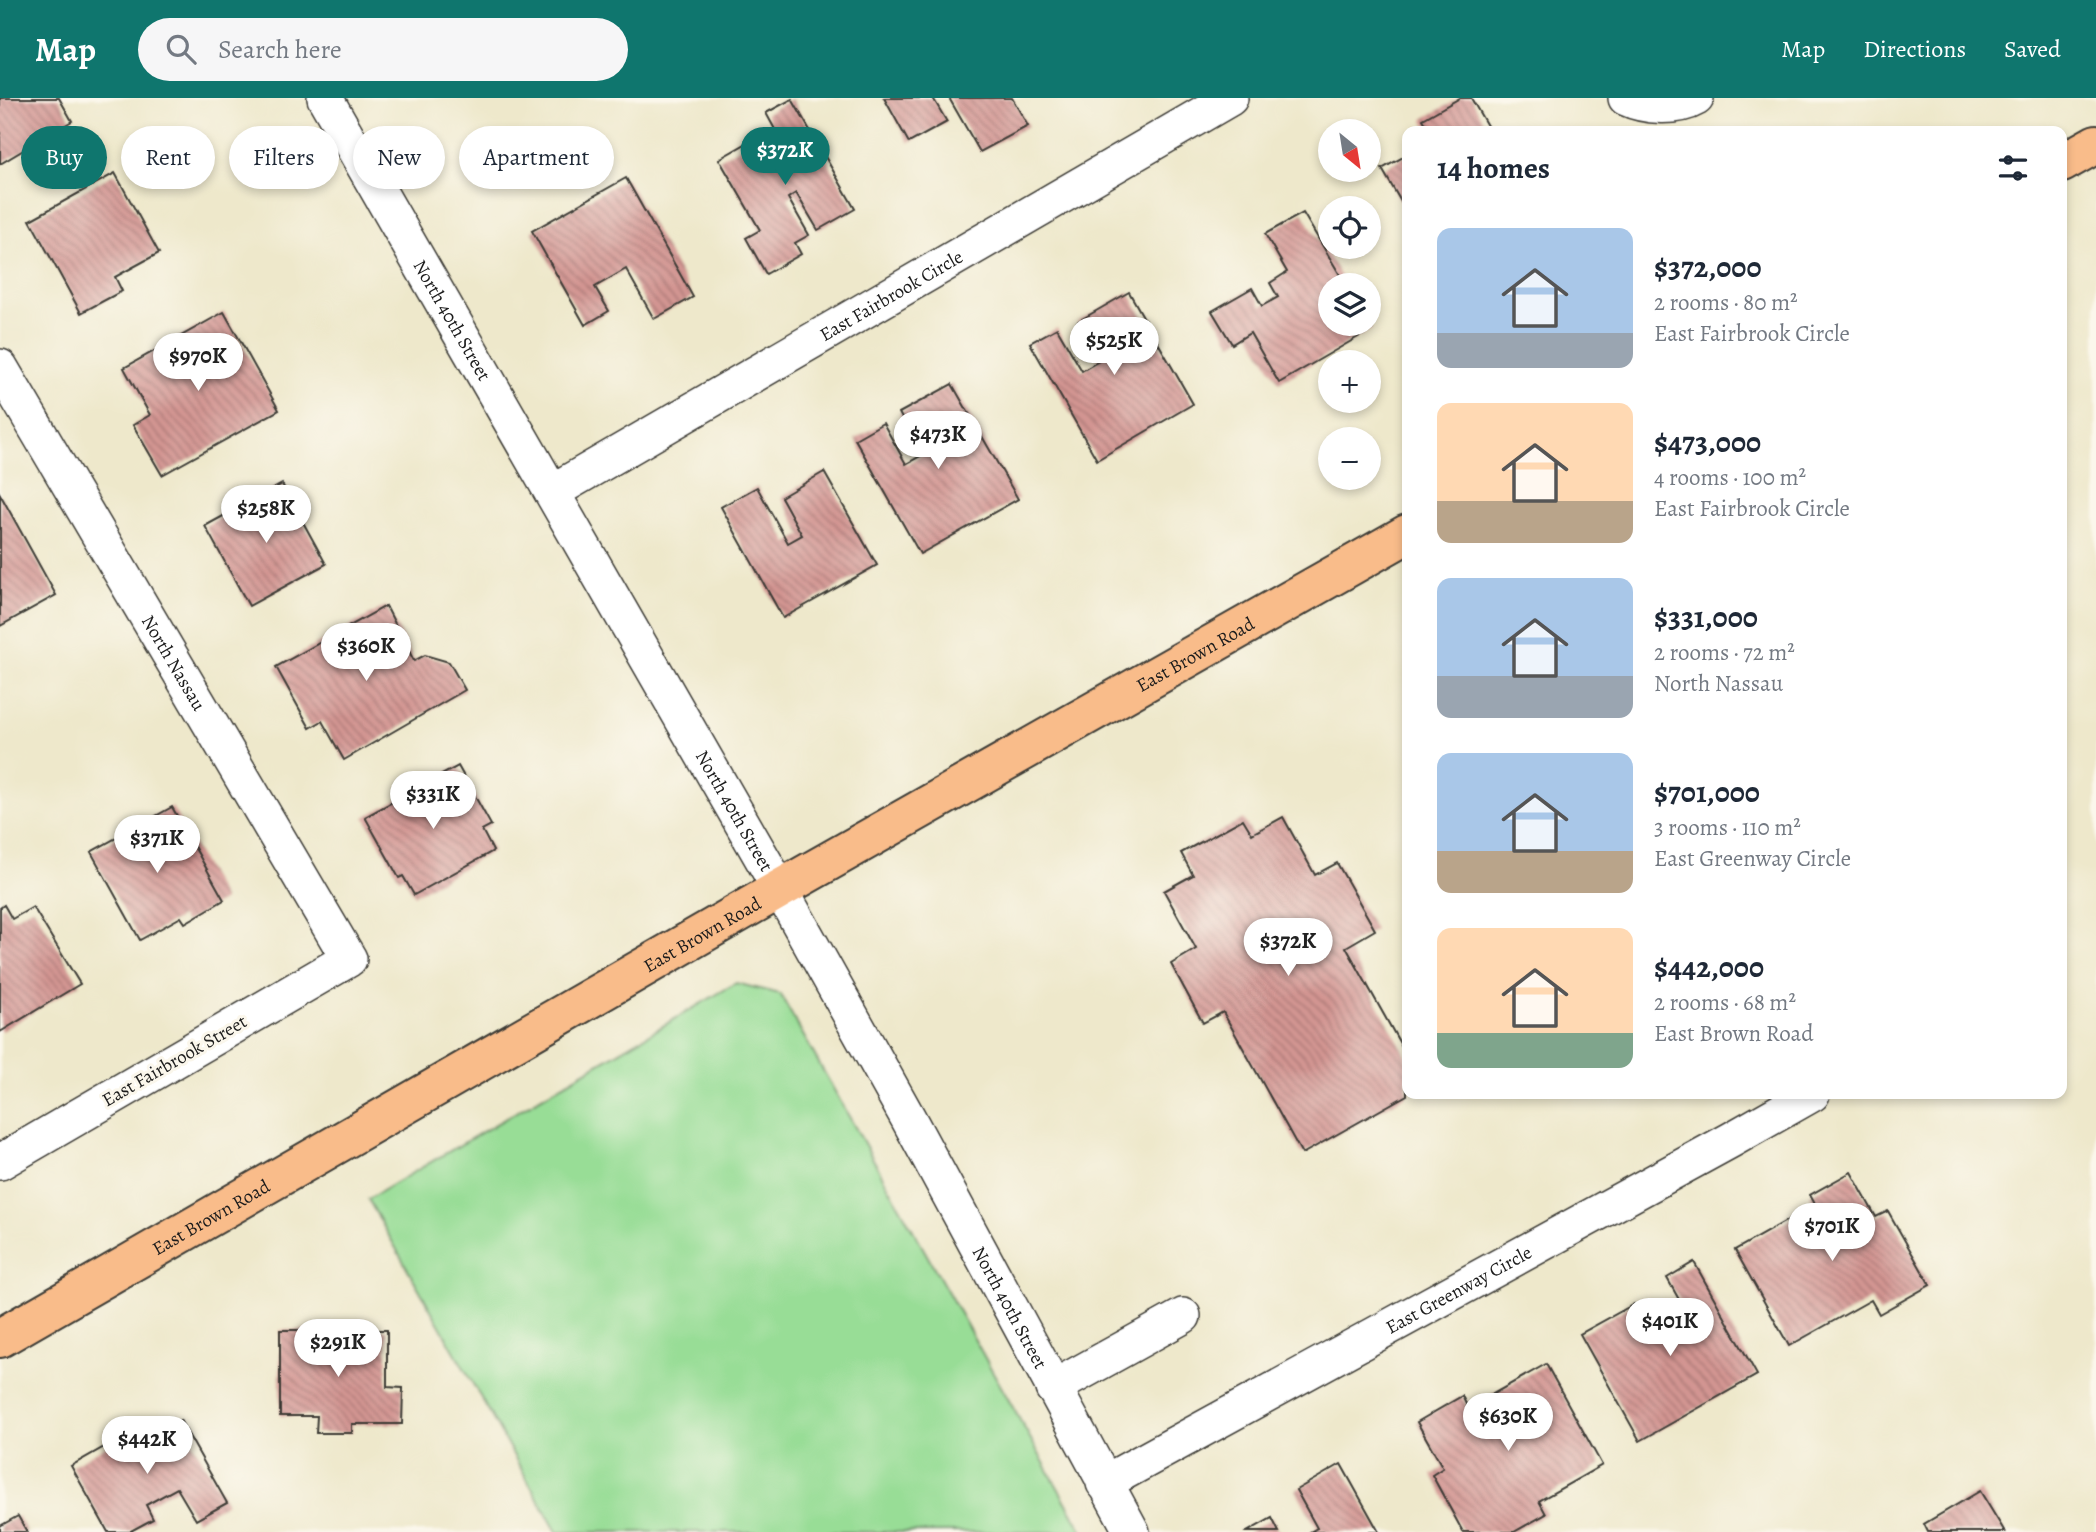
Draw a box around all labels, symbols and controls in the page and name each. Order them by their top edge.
search box [138,18,628,81]
text: Map [35,27,96,72]
icon: search [162,30,200,68]
text: Search here [218,32,342,67]
text: Map [1781,33,1825,65]
text: Directions [1863,33,1966,65]
text: Saved [2004,33,2061,65]
north arrow [1318,119,1381,182]
map controls [1318,119,1381,490]
chip: Buy [21,126,107,189]
chip: Rent [121,126,215,189]
chip: Filters [229,126,339,189]
chip: New [353,126,445,189]
chip: Apartment [459,126,614,189]
pin: $372K [736,127,834,187]
text: $372K [757,134,813,165]
text: 14 homes [1437,148,1550,188]
icon: filters [1994,149,2032,187]
button: locate [1318,196,1381,259]
street label: East Fairbrook Circle [815,244,968,348]
text: $372,000 [1654,247,1762,287]
street label: North 40th Street [407,255,497,386]
icon: home [1493,256,1577,340]
button: layers [1318,273,1381,336]
text: 2 rooms · 80 m² [1654,287,1798,318]
pin: $525K [1065,317,1163,377]
text: East Fairbrook Circle [1654,318,1850,349]
text: $525K [1086,324,1142,355]
pin: $970K [149,334,247,393]
text: $970K [169,340,227,371]
button: + [1318,350,1381,413]
pin: $473K [889,412,987,471]
text: $473K [910,418,966,449]
text: $473,000 [1654,422,1761,462]
button: − [1318,427,1381,490]
icon: home [1493,431,1577,515]
text: 4 rooms · 100 m² [1654,462,1806,493]
pin: $258K [217,486,315,545]
text: $258K [237,492,295,523]
text: East Fairbrook Circle [1654,493,1850,524]
text: $331,000 [1654,597,1758,637]
icon: home [1493,606,1577,690]
street label: North Nassau [135,610,212,716]
street label: East Brown Road [1132,611,1260,699]
pin: $360K [317,624,415,683]
text: $360K [337,630,395,661]
text: 2 rooms · 72 m² [1654,637,1795,668]
text: North Nassau [1654,668,1783,699]
street label: North 40th Street [689,746,779,876]
pin: $331K [384,772,482,831]
text: $701,000 [1654,772,1760,812]
text: $331K [406,778,460,809]
icon: home [1493,781,1577,865]
text: 3 rooms · 110 m² [1654,812,1801,843]
pin: $371K [108,816,206,875]
text: $371K [130,822,184,853]
text: East Greenway Circle [1654,843,1851,874]
street label: East Brown Road [639,890,767,979]
pin: $372K [1239,918,1337,978]
text: $372K [1260,925,1316,956]
text: $442,000 [1654,947,1764,987]
icon: home [1493,956,1577,1040]
text: 2 rooms · 68 m² [1654,987,1796,1018]
street label: East Fairbrook Street [97,1009,252,1113]
text: East Brown Road [1654,1018,1814,1049]
street label: East Brown Road [147,1173,275,1262]
pin: $701K [1783,1204,1881,1263]
text: $701K [1804,1210,1860,1241]
street label: East Greenway Circle [1381,1239,1537,1340]
street label: North 40th Street [966,1242,1053,1374]
pin: $401K [1621,1298,1719,1358]
text: $401K [1642,1305,1698,1336]
pin: $291K [289,1320,387,1379]
text: $291K [310,1326,366,1357]
pin: $630K [1459,1394,1557,1453]
text: $630K [1479,1400,1537,1431]
pin: $442K [98,1416,196,1476]
text: $442K [118,1423,176,1454]

